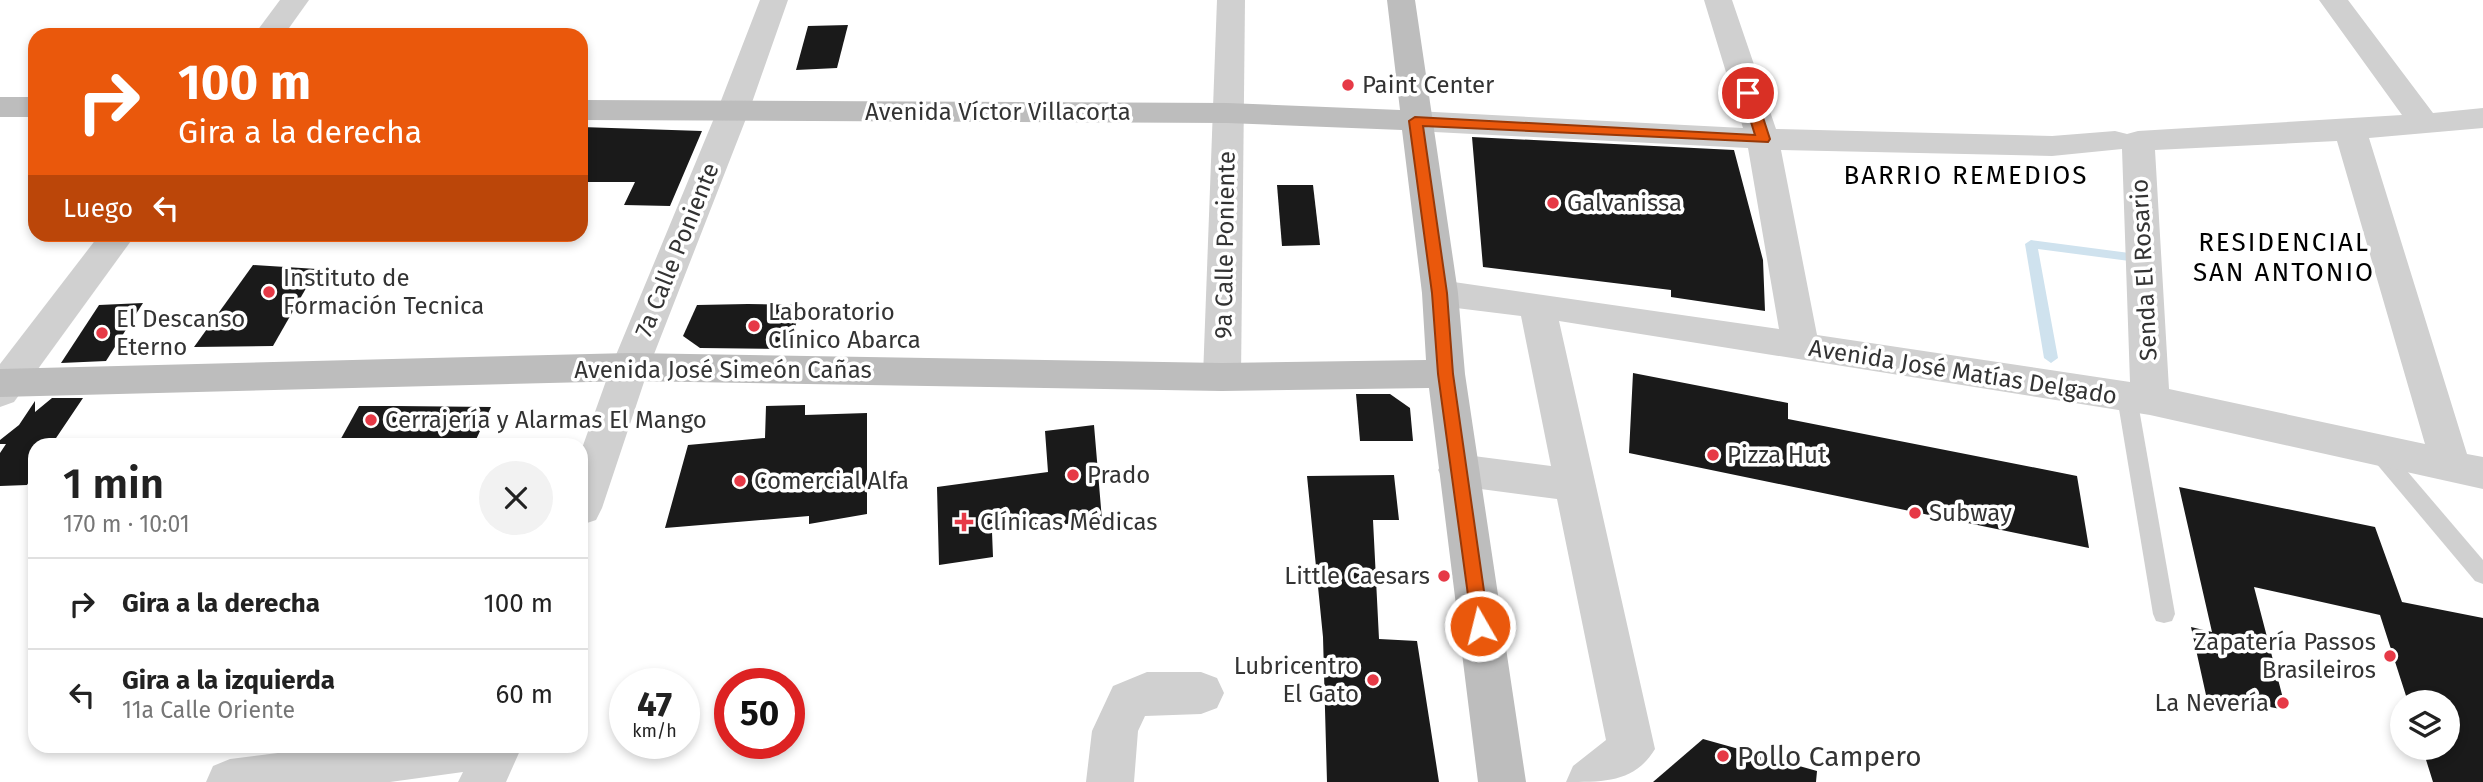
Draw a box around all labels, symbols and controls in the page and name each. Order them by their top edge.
text: 100 m [178,53,311,112]
icon: right [63,56,154,147]
pin [1718,63,1778,123]
place label: Paint Center [1362,71,1495,99]
icon: arrive [1729,74,1767,112]
marker: Paint Center [1340,77,1356,93]
street label: Avenida Víctor Villacorta [865,98,1131,126]
text: Gira a la derecha [178,113,422,151]
street label: 9a Calle Poniente [1209,151,1241,339]
street label: 7a Calle Poniente [629,159,725,341]
district label: BARRIO REMEDIOS [1844,160,2088,191]
street label: Senda El Rosario [2125,178,2163,362]
icon: left [147,189,185,227]
place label: Galvanissa [1567,189,1682,217]
text: Luego [63,193,133,224]
marker: Galvanissa [1545,195,1561,211]
district label: RESIDENCIAL SAN ANTONIO [2193,227,2375,288]
place label: Instituto de Formación Tecnica [283,264,484,320]
marker: Instituto de Formación Tecnica [261,284,277,300]
place label: Laboratorio Clínico Abarca [768,298,921,354]
place label: El Descanso Eterno [116,305,245,361]
marker: Laboratorio Clínico Abarca [746,318,762,334]
marker: El Descanso Eterno [94,325,110,341]
street label: Avenida José Matías Delgado [1807,334,2119,410]
street label: Avenida José Simeón Cañas [574,356,872,384]
place label: Cerrajería y Alarmas El Mango [385,406,707,434]
marker: Cerrajería y Alarmas El Mango [363,412,379,428]
place label: Pizza Hut [1727,441,1827,469]
marker: Pizza Hut [1705,447,1721,463]
text: 1 min [63,459,164,509]
button: close [479,461,553,535]
place label: Prado [1087,461,1150,489]
place label: Comercial Alfa [754,467,909,495]
marker: Prado [1065,467,1081,483]
marker: Comercial Alfa [732,473,748,489]
place label: Subway [1929,499,2012,527]
marker: Subway [1907,505,1923,521]
place label: Clínicas Médicas [980,508,1158,536]
text: 170 m · 10:01 [63,510,190,538]
marker: Clínicas Médicas [954,512,974,532]
place label: Little Caesars [1284,562,1430,590]
marker: Little Caesars [1436,568,1452,584]
icon: right [63,585,101,623]
text: Gira a la derecha [122,588,320,619]
text: 100 m [484,588,553,619]
position arrow [1443,589,1517,663]
place label: Zapatería Passos Brasileiros [2194,628,2376,684]
marker: Zapatería Passos Brasileiros [2382,648,2398,664]
place label: Lubricentro El Gato [1234,652,1359,708]
text: Gira a la izquierda [122,665,335,696]
speed limit sign: 50 [714,668,805,759]
marker: Lubricentro El Gato [1365,672,1381,688]
icon: left [63,676,101,714]
text: 60 m [495,679,553,710]
text: 47 [637,683,672,725]
place label: La Nevería [2155,689,2269,717]
map controls [2390,690,2460,760]
button: layers [2390,690,2460,760]
marker: La Nevería [2275,695,2291,711]
text: 11a Calle Oriente [122,696,295,724]
text: km/h [632,720,677,742]
place label: Pollo Campero [1737,740,1922,773]
marker: Pollo Campero [1715,748,1731,764]

